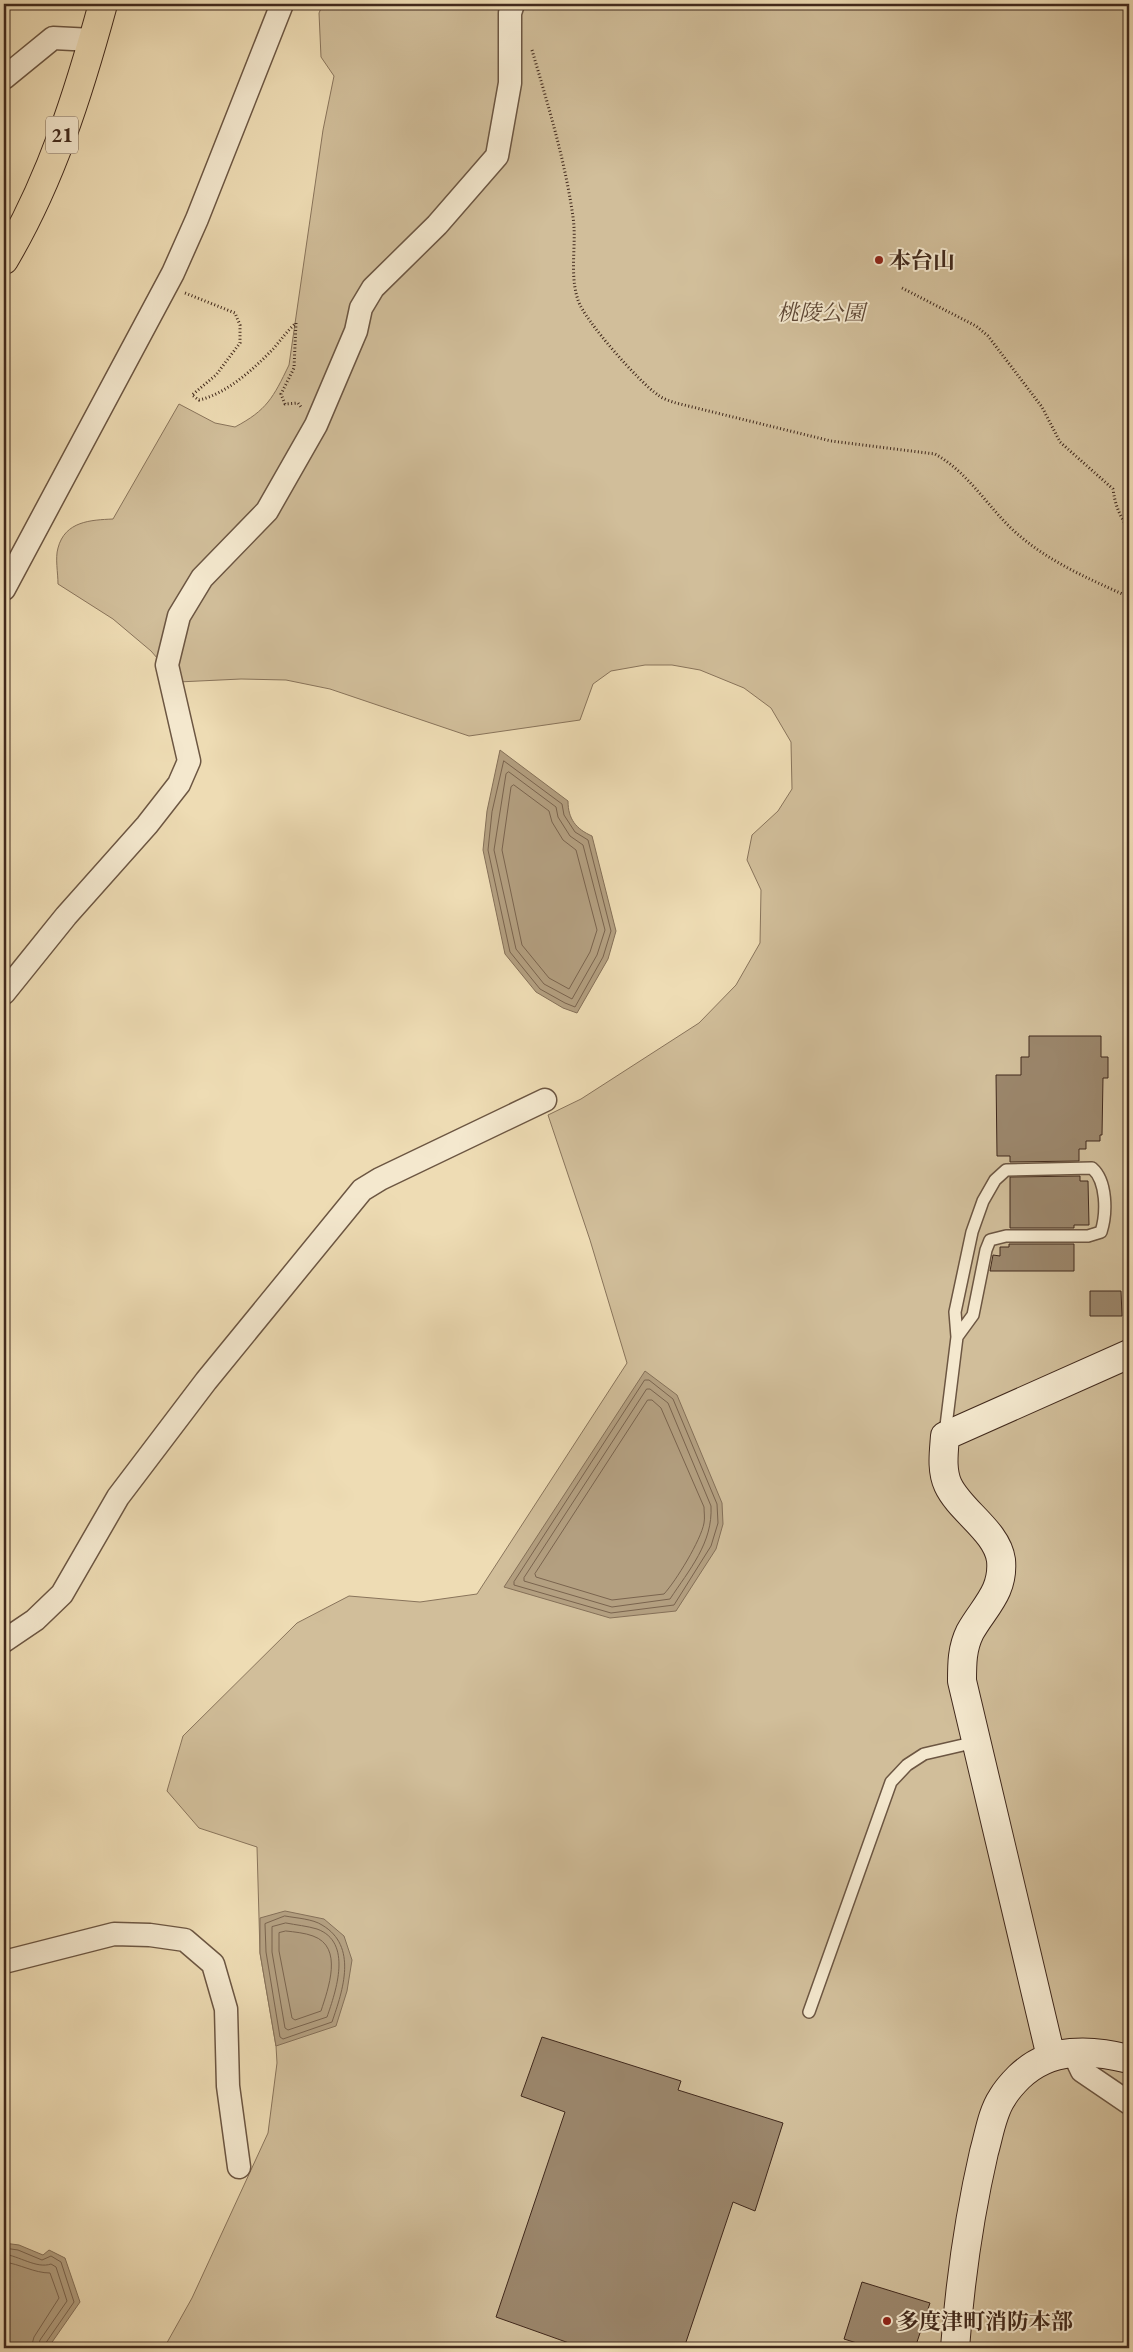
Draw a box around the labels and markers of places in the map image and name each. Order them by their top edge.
place label: 本台山 [889,246,955,275]
marker: 本台山 [873,254,885,266]
place label: 多度津町消防本部 [897,2307,1073,2336]
marker: 多度津町消防本部 [881,2315,893,2327]

